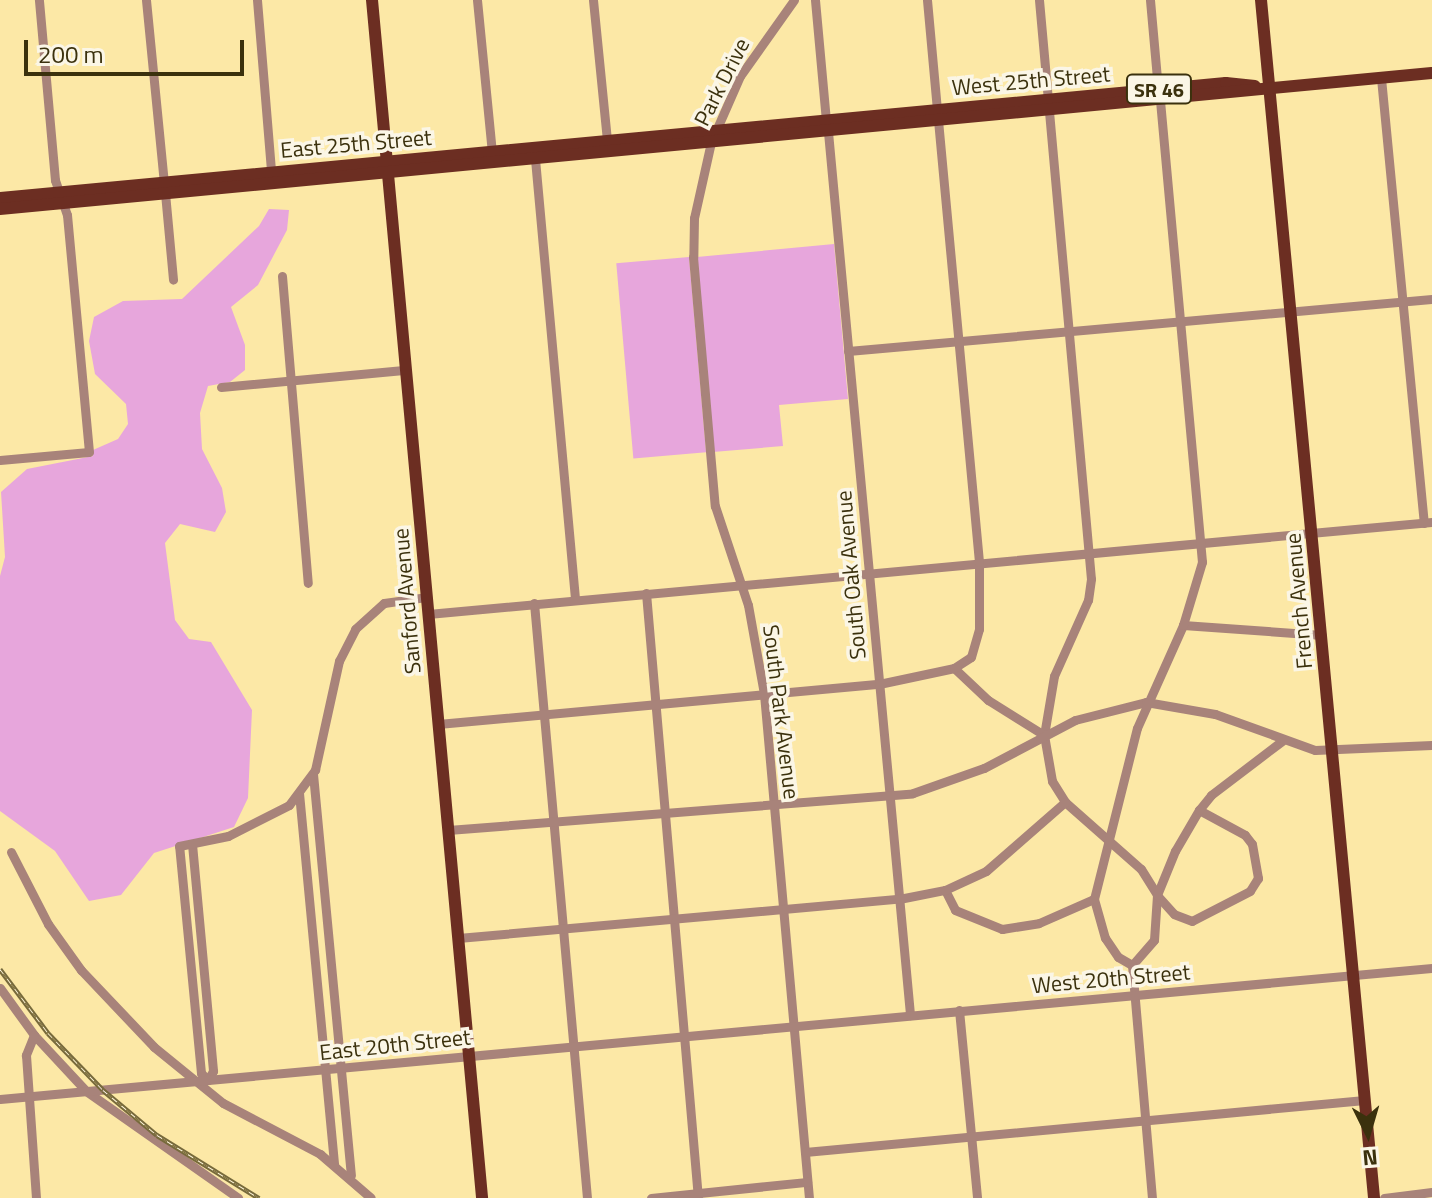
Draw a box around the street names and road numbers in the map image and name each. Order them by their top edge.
street label: Park Drive [689,34,755,130]
street label: West 25th Street [951,61,1111,101]
road number: SR 46 [1125,73,1193,105]
street label: East 25th Street [279,124,433,164]
street label: South Oak Avenue [830,490,872,660]
street label: Sanford Avenue [387,527,427,675]
street label: French Avenue [1280,532,1318,670]
street label: South Park Avenue [757,623,805,801]
street label: West 20th Street [1031,959,1191,999]
street label: East 20th Street [318,1024,472,1066]

